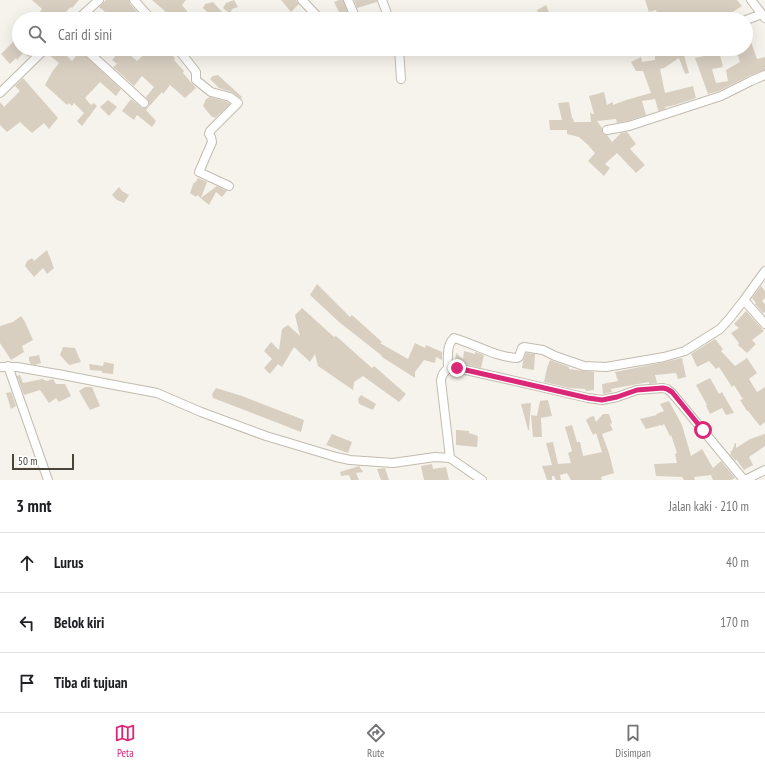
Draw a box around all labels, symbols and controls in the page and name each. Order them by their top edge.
search box [12,12,753,56]
icon: search [26,23,48,45]
text: Cari di sini [58,25,112,44]
route end [448,359,466,377]
route start [694,421,712,439]
scale bar [12,452,74,471]
text: 50 m [18,454,37,468]
text: 3 mnt [16,495,51,517]
text: Jalan kaki · 210 m [669,498,749,515]
icon: ahead [16,552,38,574]
text: Lurus [54,553,83,572]
text: 40 m [726,554,749,571]
icon: left [16,612,38,634]
text: Belok kiri [54,613,104,632]
text: 170 m [720,614,749,631]
icon: arrive [16,672,38,694]
text: Tiba di tujuan [54,673,128,692]
tab: Peta [114,722,136,760]
tab: Rute [365,722,387,760]
tab: Disimpan [615,722,651,760]

